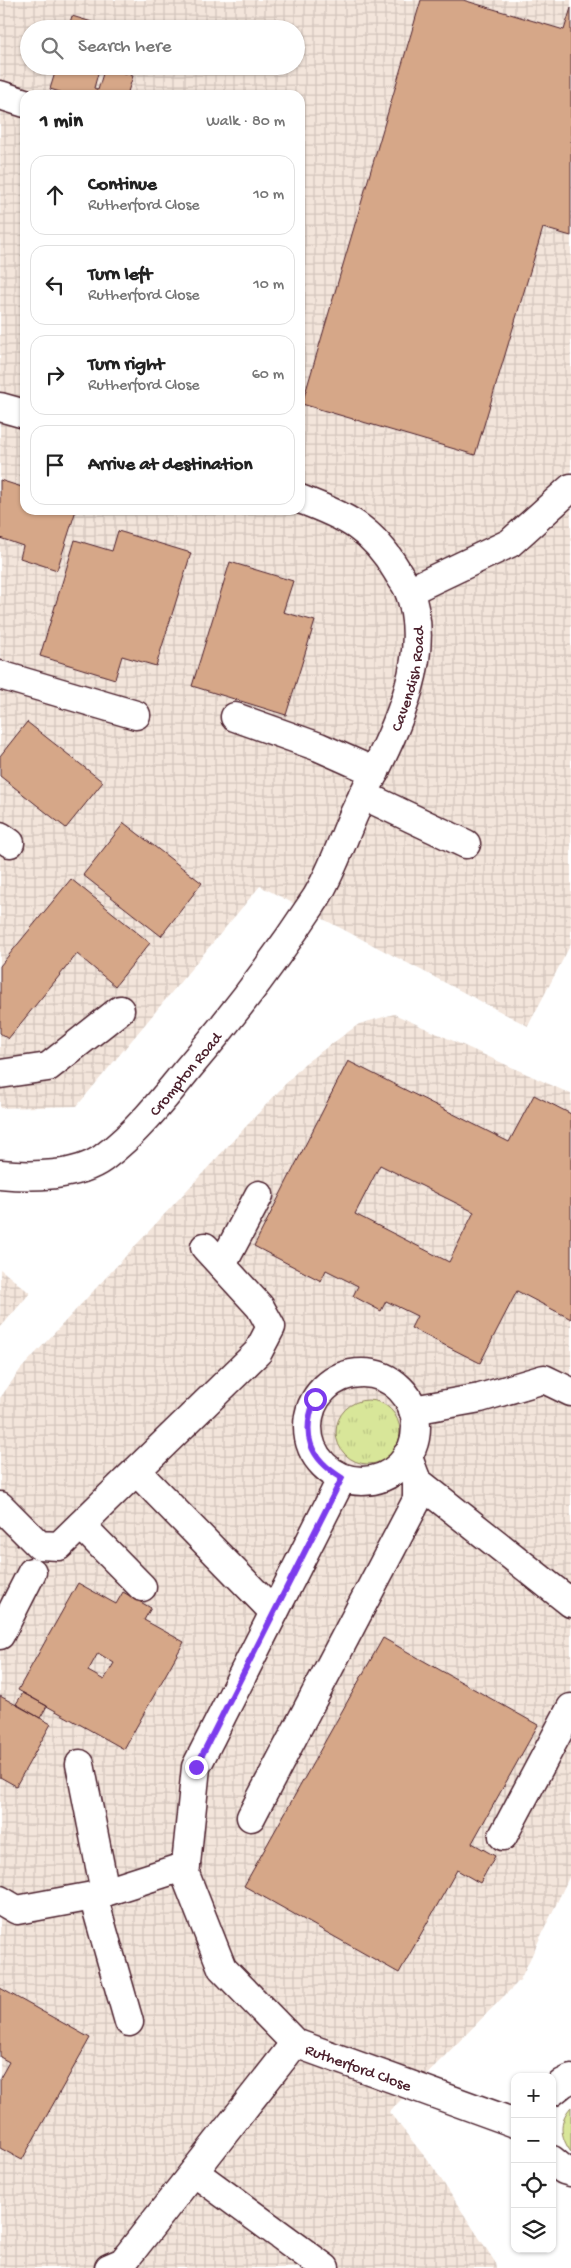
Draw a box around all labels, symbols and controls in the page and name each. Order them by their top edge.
search box [20,20,305,75]
icon: search [38,34,66,62]
text: Search here [78,36,172,59]
text: 1 min [40,110,83,135]
text: Walk · 80 m [206,113,285,132]
text: Continue [88,174,157,197]
icon: ahead [41,181,69,209]
text: 10 m [253,186,284,205]
text: Rutherford Close [88,197,200,216]
text: Turn left [88,264,152,287]
icon: left [41,271,69,299]
text: 10 m [253,276,284,295]
text: Rutherford Close [88,287,200,306]
text: Turn right [88,354,164,377]
icon: right [41,361,69,389]
text: 60 m [252,366,284,385]
text: Rutherford Close [88,377,200,396]
icon: arrive [41,451,69,479]
text: Arrive at destination [88,454,252,477]
street label: Cavendish Road [388,625,430,735]
street label: Crompton Road [147,1028,228,1121]
route start [304,1388,327,1411]
route end [185,1756,208,1779]
street label: Rutherford Close [302,2042,414,2098]
map controls [511,2073,556,2253]
button: + [511,2073,556,2118]
button: − [511,2118,556,2163]
button: locate [511,2163,556,2208]
button: layers [511,2208,556,2253]

